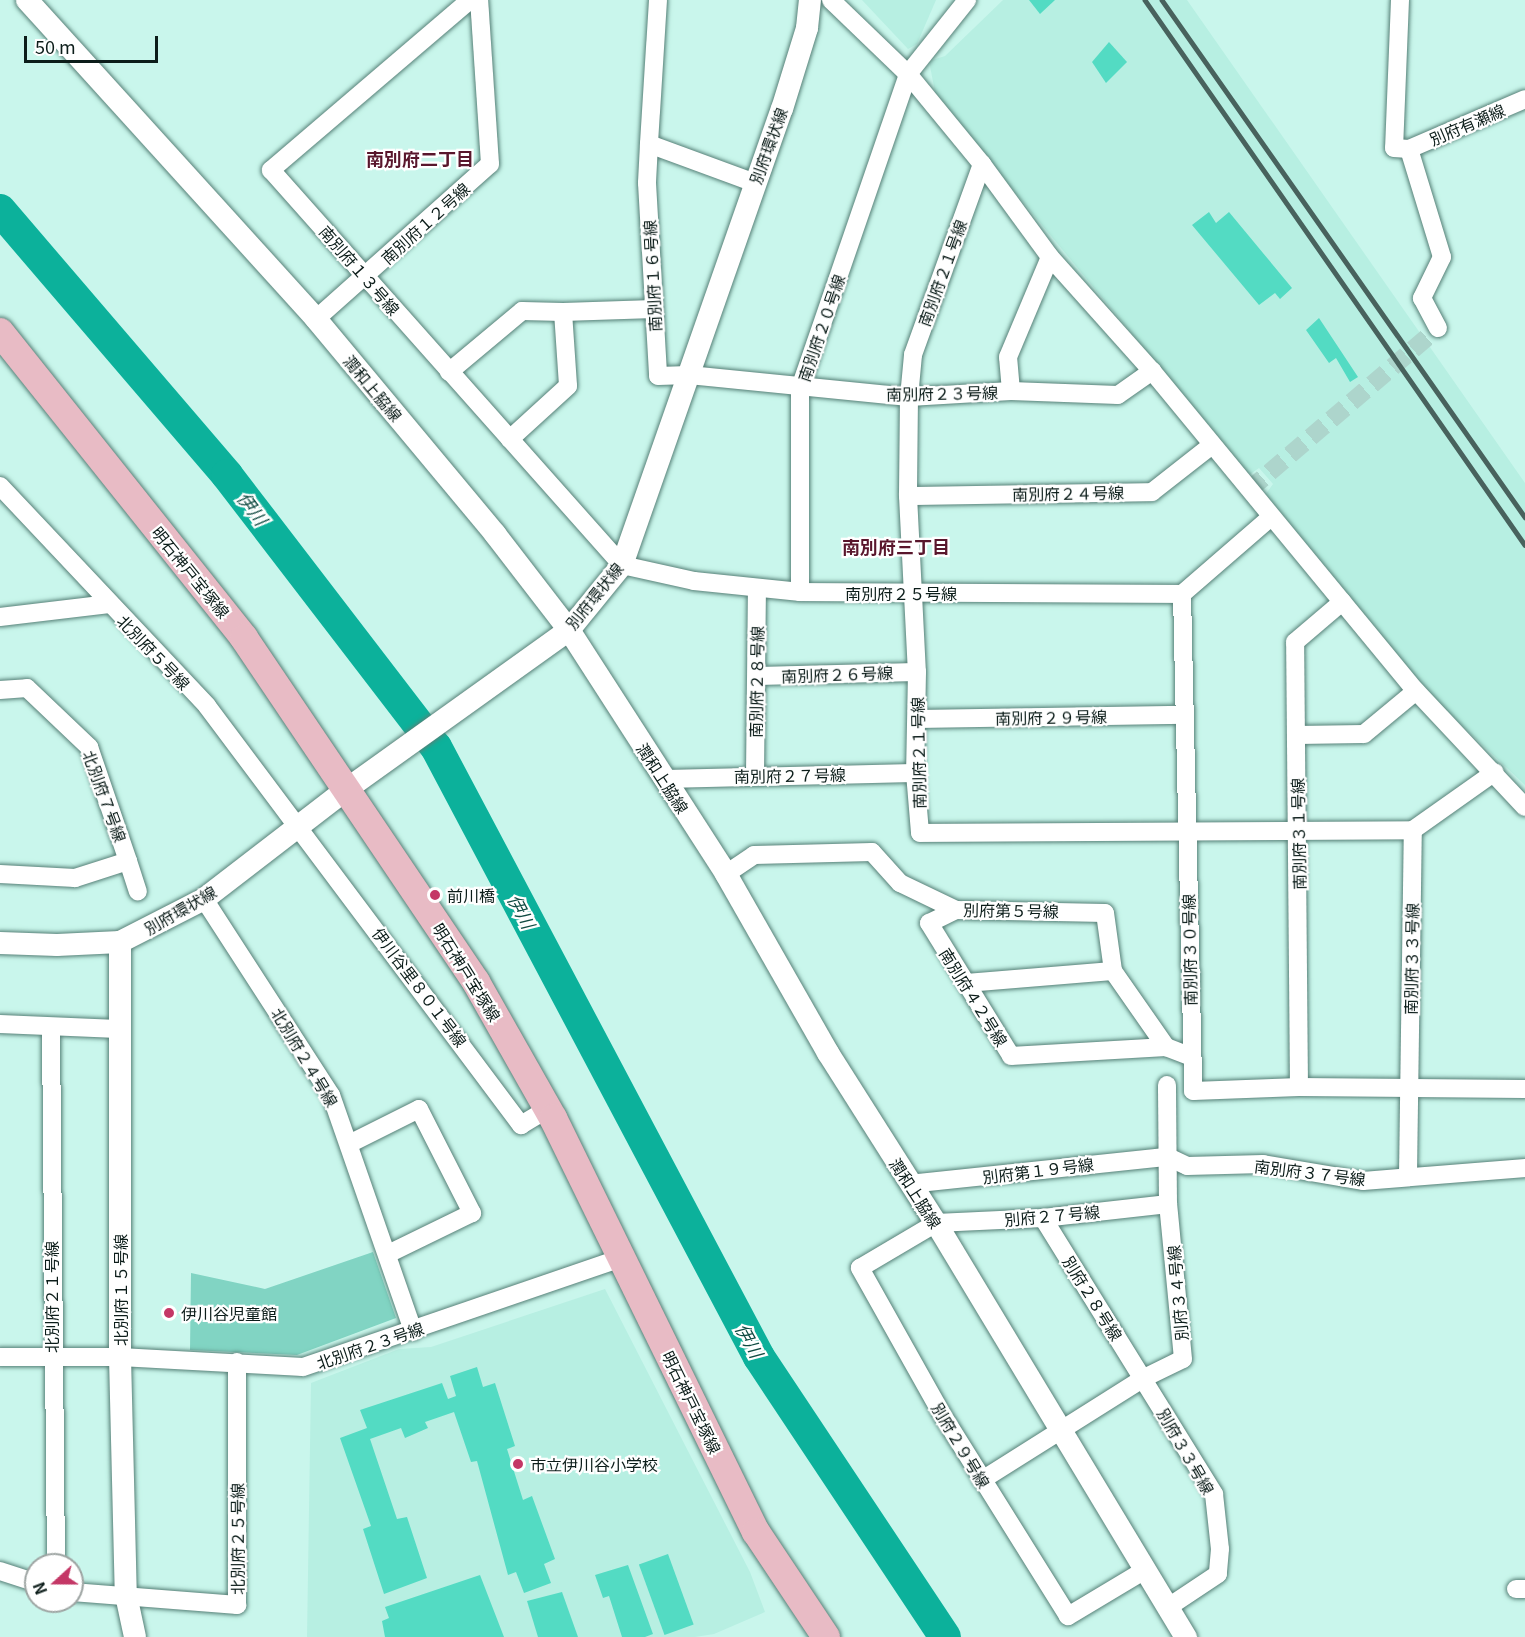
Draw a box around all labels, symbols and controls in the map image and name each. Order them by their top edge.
scale bar [27,24,160,62]
text: 50 m [35,33,76,59]
street label: 別府有瀬線 [1426,100,1508,148]
street label: 別府環状線 [745,105,791,187]
district label: 南別府二丁目 [366,147,474,169]
street label: 南別府１２号線 [377,178,473,268]
street label: 南別府２１号線 [914,217,970,329]
street label: 南別府１６号線 [639,220,665,332]
street label: 南別府１３号線 [316,221,404,319]
street label: 南別府２０号線 [794,272,848,384]
street label: 潤和上脇線 [340,351,406,425]
street label: 南別府２３号線 [886,382,998,404]
street label: 南別府２４号線 [1012,482,1124,504]
water label: 伊川 [234,487,272,529]
street label: 明石神戸宝塚線 [148,522,234,622]
district label: 南別府三丁目 [842,535,950,557]
street label: 別府環状線 [561,559,627,633]
street label: 南別府２５号線 [845,583,957,603]
street label: 北別府５号線 [114,611,194,693]
street label: 南別府２８号線 [745,626,767,738]
street label: 南別府２６号線 [781,662,893,686]
street label: 南別府２１号線 [907,697,929,809]
street label: 南別府２９号線 [995,706,1107,728]
street label: 潤和上脇線 [633,739,693,817]
street label: 北別府７号線 [80,748,130,844]
street label: 南別府２７号線 [734,764,846,786]
street label: 南別府３１号線 [1287,778,1309,890]
street label: 別府環状線 [141,882,219,938]
place label: 前川橋 [447,885,495,905]
marker: 前川橋 [428,888,442,902]
water label: 伊川 [504,890,540,932]
street label: 南別府３０号線 [1178,894,1200,1006]
street label: 別府第５号線 [963,900,1059,920]
street label: 南別府３３号線 [1400,903,1422,1015]
street label: 明石神戸宝塚線 [429,919,505,1025]
street label: 伊川谷里８０１号線 [369,924,471,1050]
street label: 南別府４２号線 [936,944,1012,1050]
street label: 北別府２４号線 [268,1004,342,1110]
street label: 潤和上脇線 [886,1154,946,1232]
street label: 別府第１９号線 [981,1154,1095,1186]
street label: 南別府３７号線 [1253,1156,1367,1188]
street label: 別府２７号線 [1003,1201,1101,1229]
street label: 北別府１５号線 [110,1234,130,1346]
street label: 北別府２１号線 [41,1241,61,1353]
street label: 別府３４号線 [1163,1244,1191,1342]
street label: 別府２８号線 [1059,1252,1127,1344]
place label: 伊川谷児童館 [181,1303,277,1323]
marker: 伊川谷児童館 [162,1306,176,1320]
street label: 北別府２３号線 [314,1318,426,1372]
water label: 伊川 [732,1319,768,1361]
street label: 明石神戸宝塚線 [659,1347,725,1457]
street label: 別府２９号線 [928,1399,994,1491]
street label: 別府３３号線 [1154,1405,1218,1497]
place label: 市立伊川谷小学校 [530,1454,658,1474]
marker: 市立伊川谷小学校 [511,1457,525,1471]
street label: 北別府２５号線 [227,1483,247,1595]
north arrow [24,1553,84,1613]
text: N [26,1579,52,1599]

